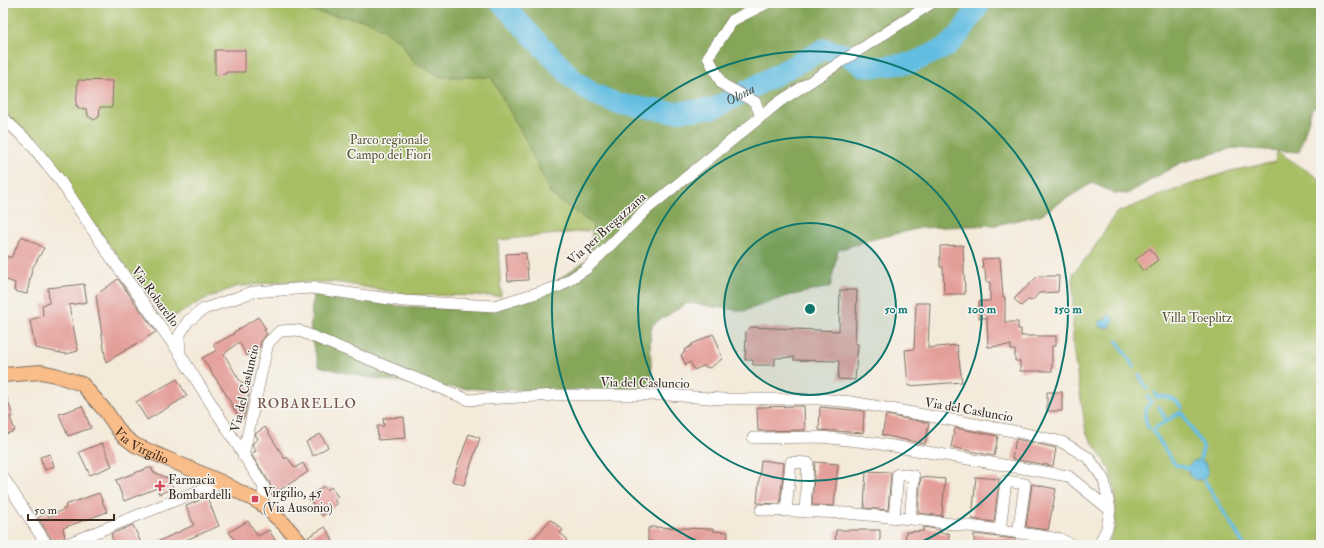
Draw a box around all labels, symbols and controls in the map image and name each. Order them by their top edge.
water label: Olona [723,80,758,110]
park label: Parco regionale Campo dei Fiori [347,132,432,164]
street label: Via per Bregazzana [564,189,651,269]
street label: Via Robarello [128,263,183,330]
centre of rings [803,302,817,316]
text: 50 m [884,302,908,317]
text: 100 m [968,302,997,317]
text: 150 m [1054,302,1082,317]
park label: Villa Toeplitz [1162,310,1233,327]
street label: Via del Casluncio [227,343,263,434]
street label: Via del Casluncio [600,374,690,392]
street label: Via del Casluncio [923,394,1014,426]
district label: ROBARELLO [257,395,357,412]
street label: Via Virgilio [110,424,171,468]
place label: Farmacia Bombardelli [168,472,232,503]
marker: Farmacia Bombardelli [155,481,165,491]
place label: Virgilio, 45 (Via Ausonio) [263,485,333,516]
marker: Virgilio, 45 (Via Ausonio) [250,494,260,504]
scale bar [28,496,114,522]
text: 50 m [34,503,58,518]

